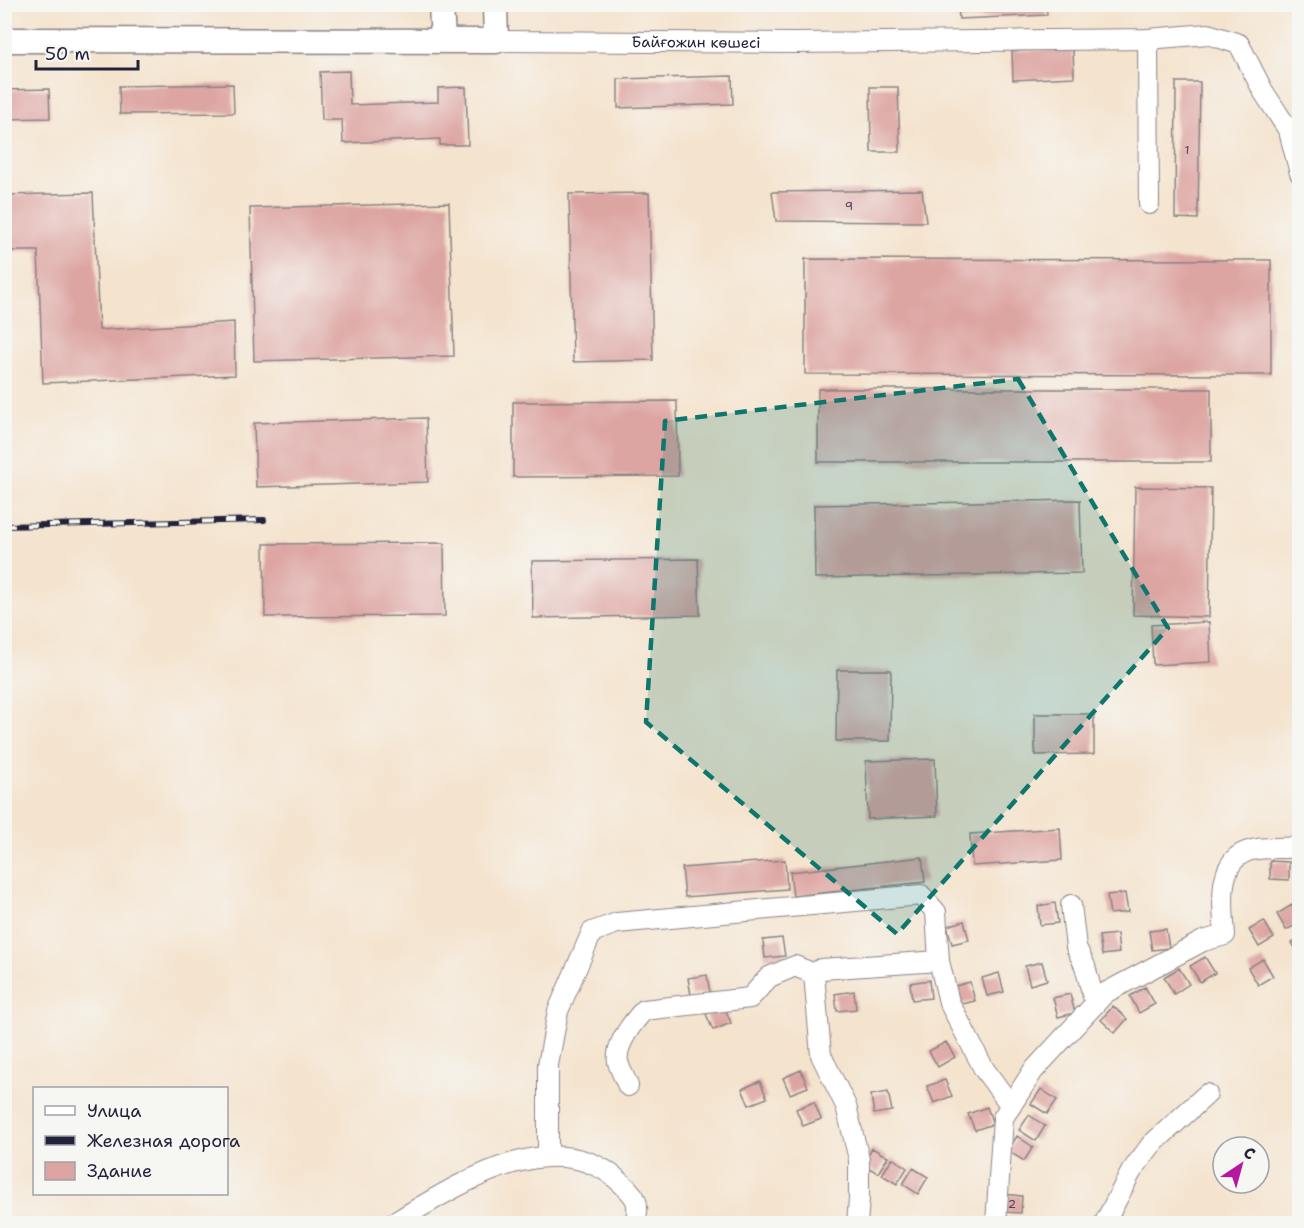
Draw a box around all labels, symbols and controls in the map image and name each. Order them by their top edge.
street label: Байғожин көшесі [631,32,761,53]
scale bar [36,33,138,71]
text: 50 m [45,42,90,66]
house number: 1 [1184,142,1190,158]
house number: 9 [845,198,853,214]
legend [33,1087,228,1195]
text: Улица [87,1099,141,1123]
text: Железная дорога [87,1129,240,1153]
north arrow [1211,1135,1271,1195]
text: С [1239,1142,1260,1165]
text: Здание [87,1159,152,1183]
house number: 2 [1008,1196,1016,1212]

